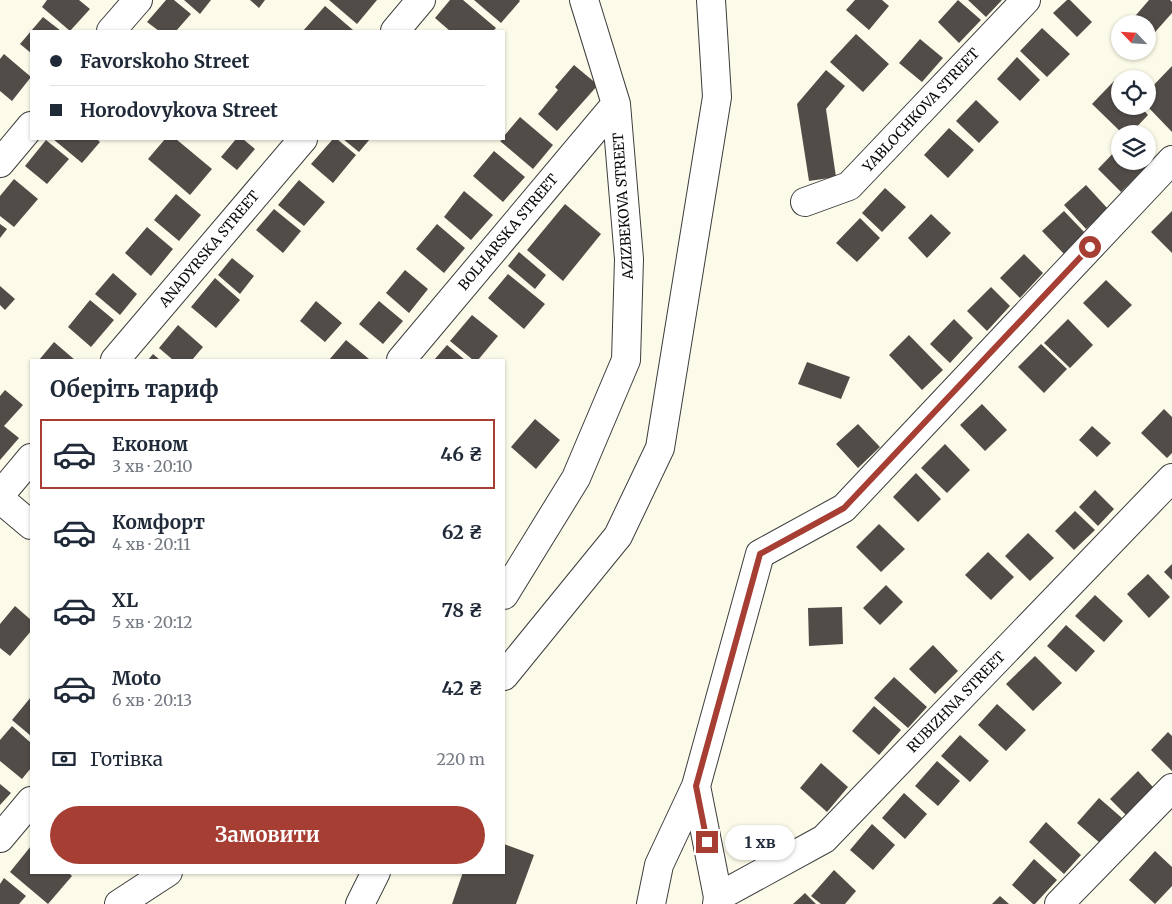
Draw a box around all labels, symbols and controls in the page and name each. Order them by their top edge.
north arrow [1111,15,1156,60]
map controls [1111,15,1156,170]
street label: YABLOCHKOVA STREET [858,44,983,176]
text: Favorskoho Street [80,49,249,73]
button: locate [1111,70,1156,115]
text: Horodovykova Street [80,98,278,122]
button: layers [1111,125,1156,170]
street label: AZIZBEKOVA STREET [609,132,637,281]
street label: BOLHARSKA STREET [454,170,562,294]
street label: ANADYRSKA STREET [154,187,263,312]
route start [1079,236,1101,258]
text: Оберіть тариф [50,375,219,403]
icon: car [52,432,97,477]
text: Економ [112,432,188,456]
text: 46 ₴ [440,442,483,466]
text: 3 хв · 20:10 [112,456,193,476]
icon: car [52,510,97,555]
text: Комфорт [112,510,205,534]
text: 62 ₴ [442,520,483,544]
text: 4 хв · 20:11 [112,534,191,554]
icon: car [52,588,97,633]
text: XL [112,588,138,612]
text: 78 ₴ [441,598,483,622]
text: 5 хв · 20:12 [112,612,193,632]
street label: RUBIZHNA STREET [903,648,1009,756]
icon: car [52,666,97,711]
text: Moto [112,666,161,690]
text: 42 ₴ [442,676,483,700]
text: 6 хв · 20:13 [112,690,192,710]
icon: cash [50,745,78,773]
text: Готівка [90,747,163,771]
text: 220 m [437,749,485,769]
button: Замовити [50,806,485,864]
callout: 1 хв [724,824,794,860]
route end [696,831,718,853]
text: 1 хв [745,832,775,852]

